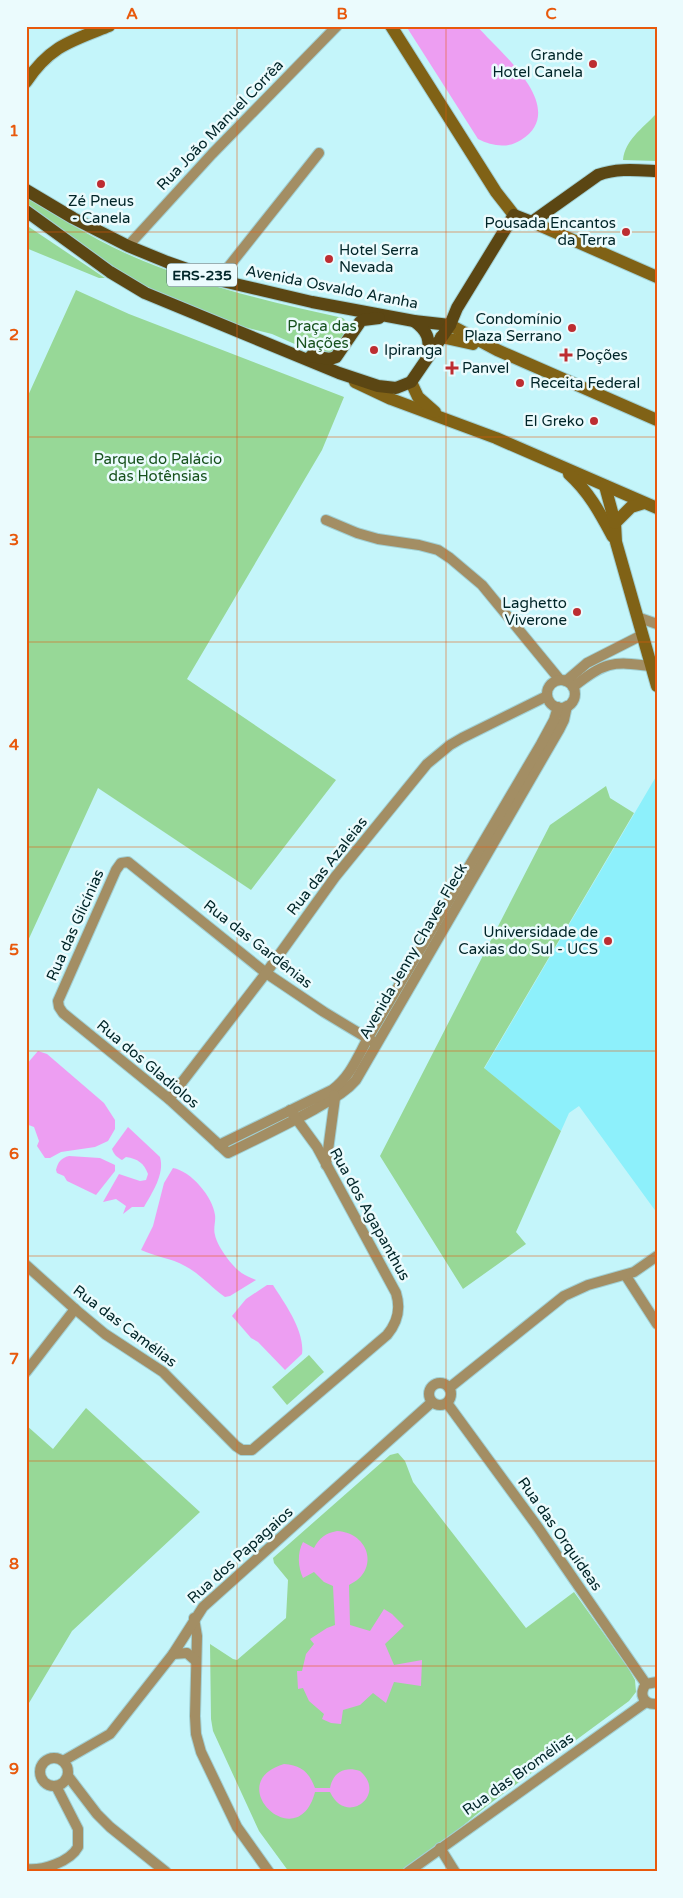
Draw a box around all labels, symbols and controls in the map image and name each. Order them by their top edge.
text: A [126,4,138,24]
text: B [336,4,348,24]
text: C [545,4,557,24]
place label: Grande Hotel Canela [492,46,583,81]
street label: Rua João Manuel Corrêa [153,56,287,194]
marker: Grande Hotel Canela [587,58,599,70]
text: 1 [9,121,19,141]
marker: Zé Pneus - Canela [95,178,107,190]
place label: Zé Pneus - Canela [68,192,134,227]
place label: Pousada Encantos da Terra [485,214,616,249]
marker: Pousada Encantos da Terra [620,226,632,238]
place label: Hotel Serra Nevada [339,241,419,276]
marker: Hotel Serra Nevada [323,253,335,265]
street label: Avenida Osvaldo Aranha [244,261,420,313]
road number: ERS-235 [167,264,237,286]
place label: Condomínio Plaza Serrano [464,310,562,345]
park label: Praça das Nações [287,317,357,352]
marker: Condomínio Plaza Serrano [566,322,578,334]
text: 2 [9,325,19,345]
place label: Ipiranga [384,341,443,359]
marker: Ipiranga [368,344,380,356]
place label: Poções [576,346,628,364]
marker: Poções [560,349,572,361]
place label: Panvel [462,359,509,377]
marker: Panvel [446,362,458,374]
place label: Receita Federal [530,374,640,392]
marker: Receita Federal [514,377,526,389]
place label: El Greko [524,412,584,430]
marker: El Greko [588,415,600,427]
park label: Parque do Palácio das Hotênsias [94,450,222,485]
text: 3 [9,530,19,550]
place label: Laghetto Viverone [502,594,567,629]
marker: Laghetto Viverone [571,606,583,618]
text: 4 [9,735,19,755]
street label: Rua das Azaleias [283,813,371,919]
street label: Avenida Jenny Chaves Fleck [355,860,471,1042]
street label: Rua das Glicínias [42,866,108,984]
street label: Rua das Gardênias [200,896,316,992]
place label: Universidade de Caxias do Sul - UCS [458,923,598,958]
marker: Universidade de Caxias do Sul - UCS [602,935,614,947]
text: 5 [9,940,19,960]
street label: Rua dos Gladiolos [93,1016,203,1112]
text: 6 [9,1144,19,1164]
street label: Rua dos Agapanthus [326,1145,414,1283]
street label: Rua das Camélias [70,1281,180,1371]
text: 7 [9,1349,19,1369]
street label: Rua das Orquídeas [514,1474,606,1594]
street label: Rua dos Papagaios [184,1503,296,1607]
text: 8 [9,1554,19,1574]
street label: Rua das Bromélias [459,1729,577,1819]
text: 9 [9,1759,19,1779]

